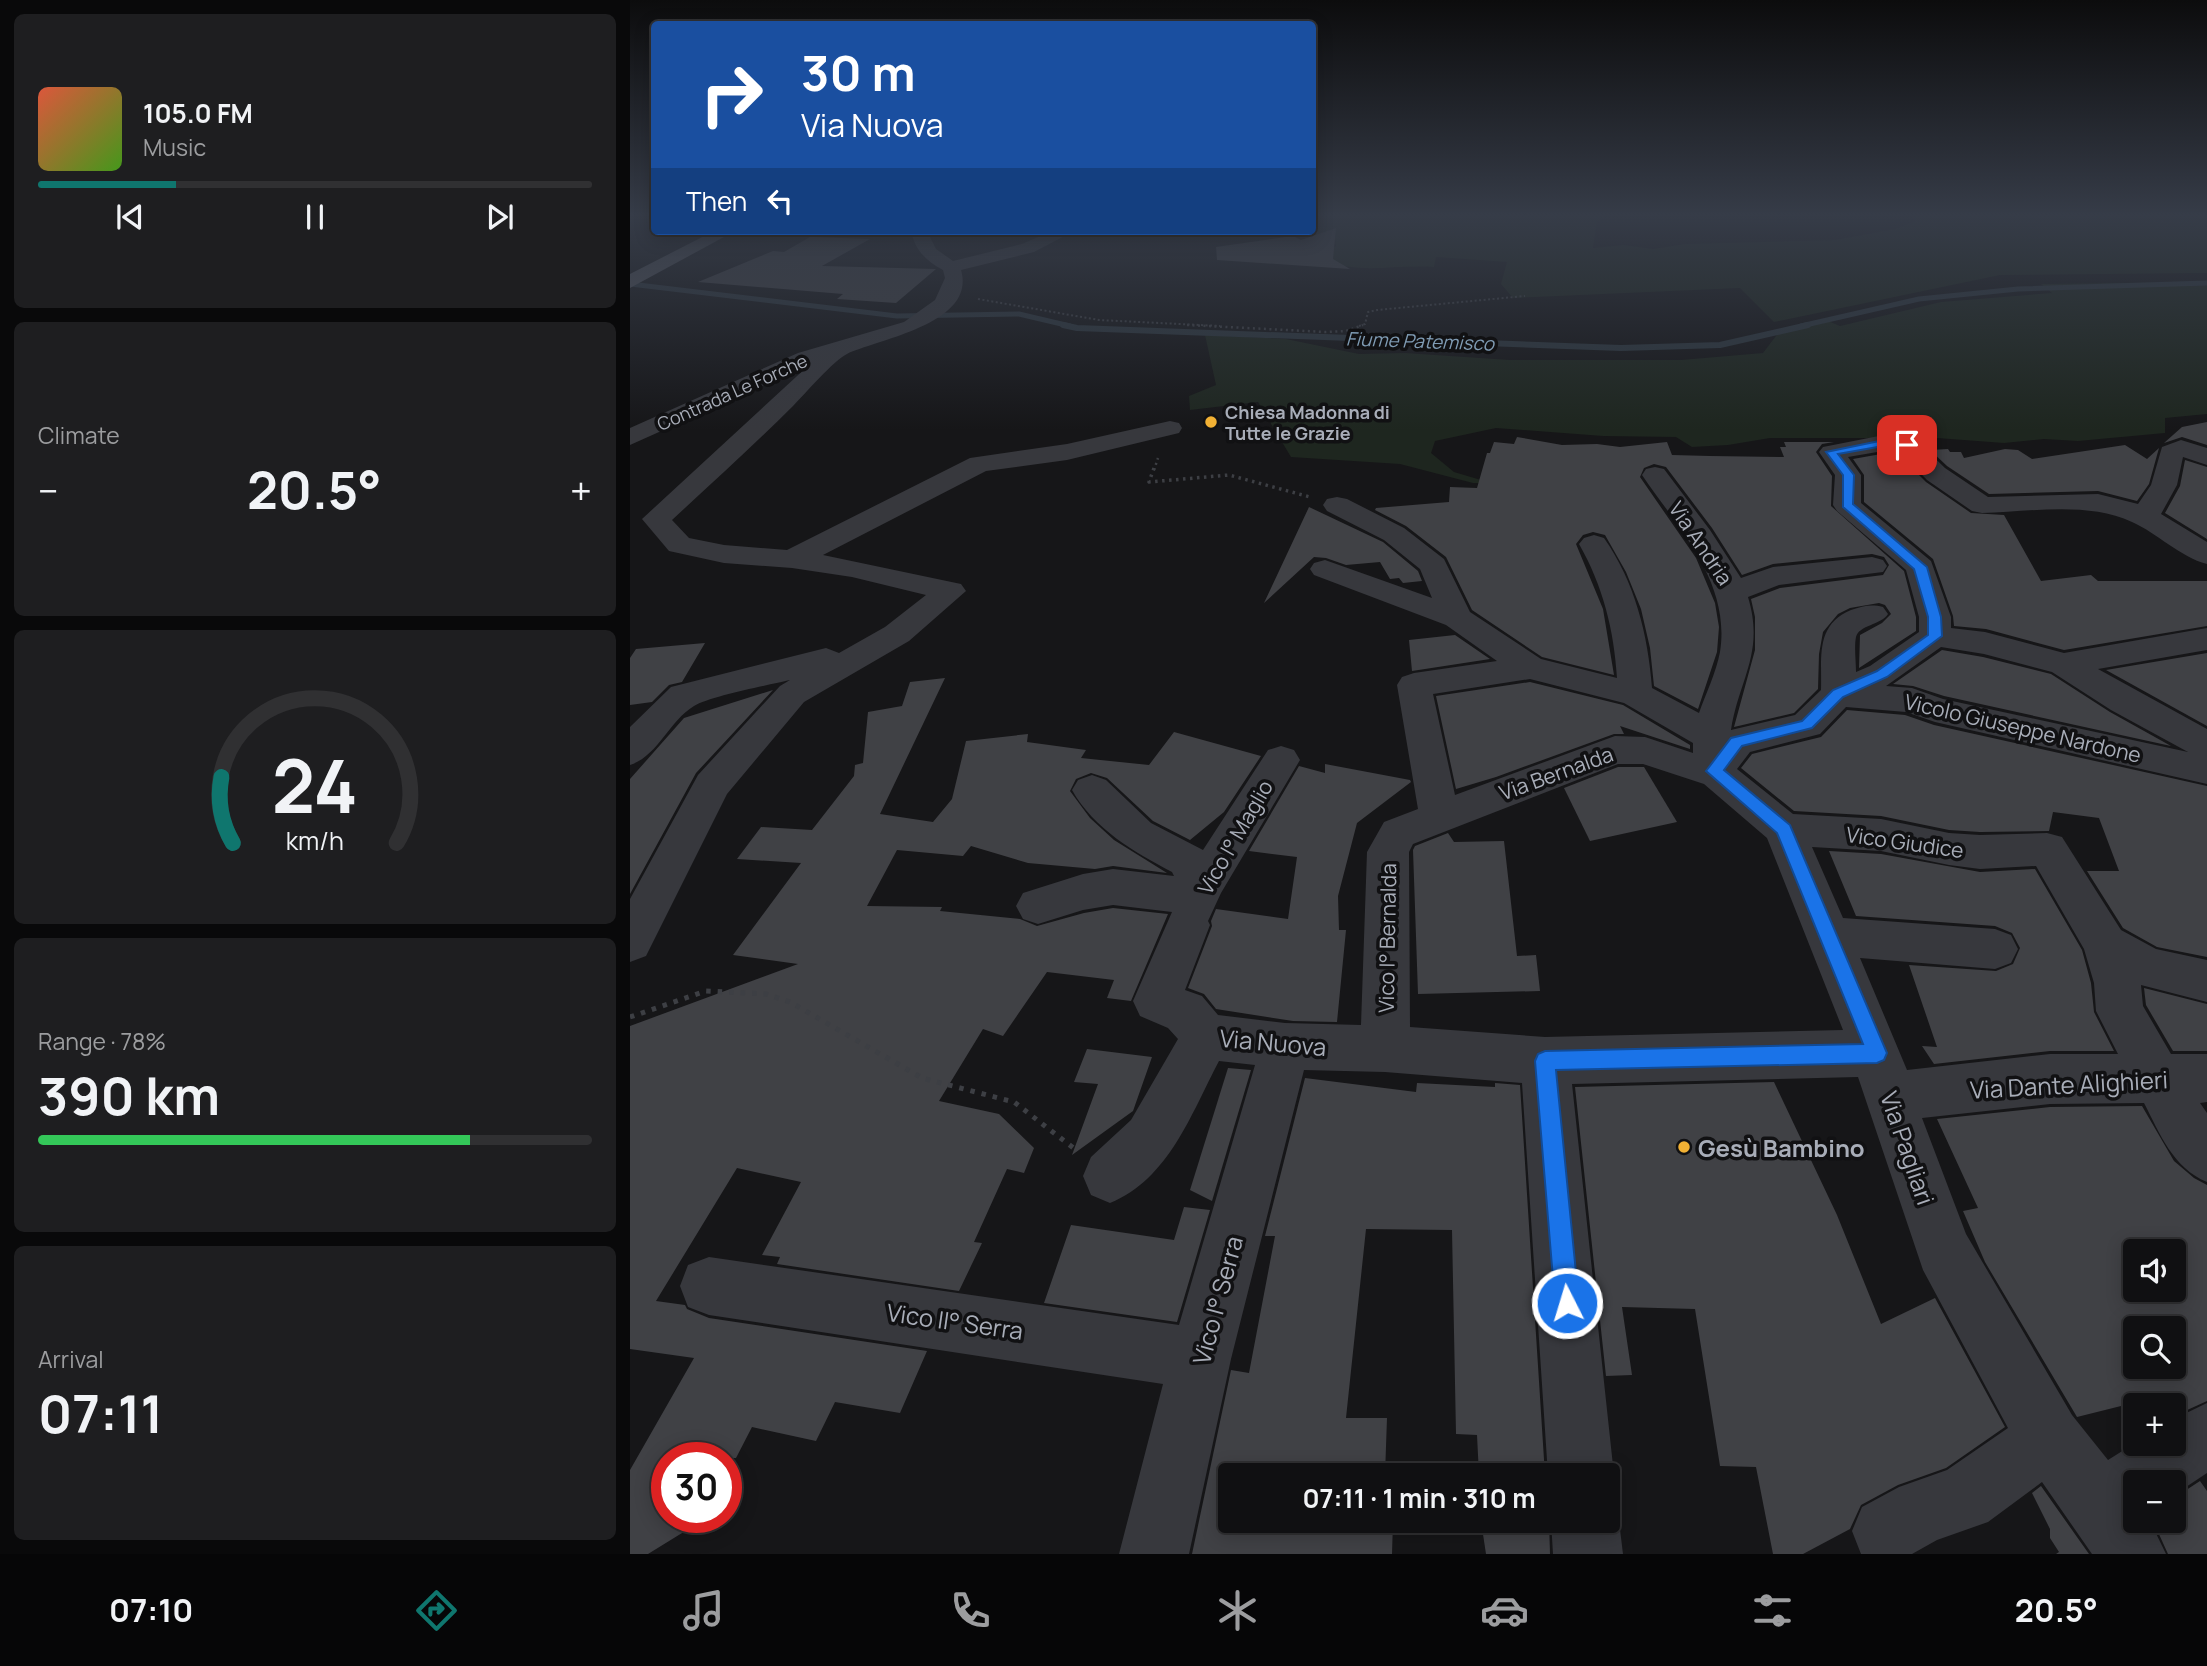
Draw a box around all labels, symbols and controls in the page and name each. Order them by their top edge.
text: 30 m [801,39,916,106]
icon: right [686,49,777,140]
text: 105.0 FM [143,95,253,131]
text: Via Nuova [801,103,944,147]
text: Music [143,131,206,163]
icon: left [761,182,799,220]
text: Then [686,183,747,219]
icon: previous [111,198,149,236]
icon: pause [296,198,334,236]
icon: next [481,198,519,236]
water label: Fiume Patemisco [1346,325,1496,357]
street label: Contrada Le Forche [653,348,811,436]
place label: Chiesa Madonna di Tutte le Grazie [1225,400,1390,445]
marker: Chiesa Madonna di Tutte le Grazie [1203,414,1219,430]
pin [1877,415,1937,475]
text: Climate [38,419,120,451]
icon: arrive [1888,426,1926,464]
text: 20.5° [247,454,382,525]
text: − [38,464,59,516]
text: + [570,464,592,516]
street label: Via Andria [1663,496,1739,590]
street label: Vicolo Giuseppe Nardone [1902,687,2144,769]
text: 24 [272,735,358,835]
street label: Via Bernalda [1495,740,1617,806]
street label: Vico I° Maglio [1191,775,1279,899]
street label: Vico Giudice [1845,820,1965,864]
text: km/h [286,823,344,858]
street label: Vico I° Bernalda [1372,863,1402,1013]
street label: Via Nuova [1218,1021,1328,1063]
text: Range · 78% [38,1025,166,1057]
text: 390 km [38,1060,220,1131]
street label: Via Dante Alighieri [1969,1062,2169,1106]
street label: Via Pagliari [1873,1087,1943,1209]
place label: Gesù Bambino [1698,1131,1865,1164]
marker: Gesù Bambino [1676,1139,1692,1155]
street label: Vico I° Serra [1184,1232,1250,1368]
map controls [2123,1239,2186,1533]
button: sound [2123,1239,2186,1302]
position arrow [1530,1266,1604,1340]
street label: Vico II° Serra [885,1295,1025,1347]
button: search [2123,1316,2186,1379]
text: Arrival [38,1343,104,1375]
text: 07:11 [38,1378,163,1449]
button: + [2123,1393,2186,1456]
speed limit sign: 30 [651,1442,742,1533]
button: − [2123,1470,2186,1533]
text: 07:11 · 1 min · 310 m [1302,1480,1536,1516]
icon: directions [412,1586,461,1635]
icon: music [679,1586,728,1635]
icon: phone [946,1586,995,1635]
icon: climate [1213,1586,1262,1635]
icon: car [1480,1586,1529,1635]
icon: filters [1748,1586,1797,1635]
text: 07:10 [109,1588,193,1632]
text: 20.5° [2015,1588,2098,1632]

